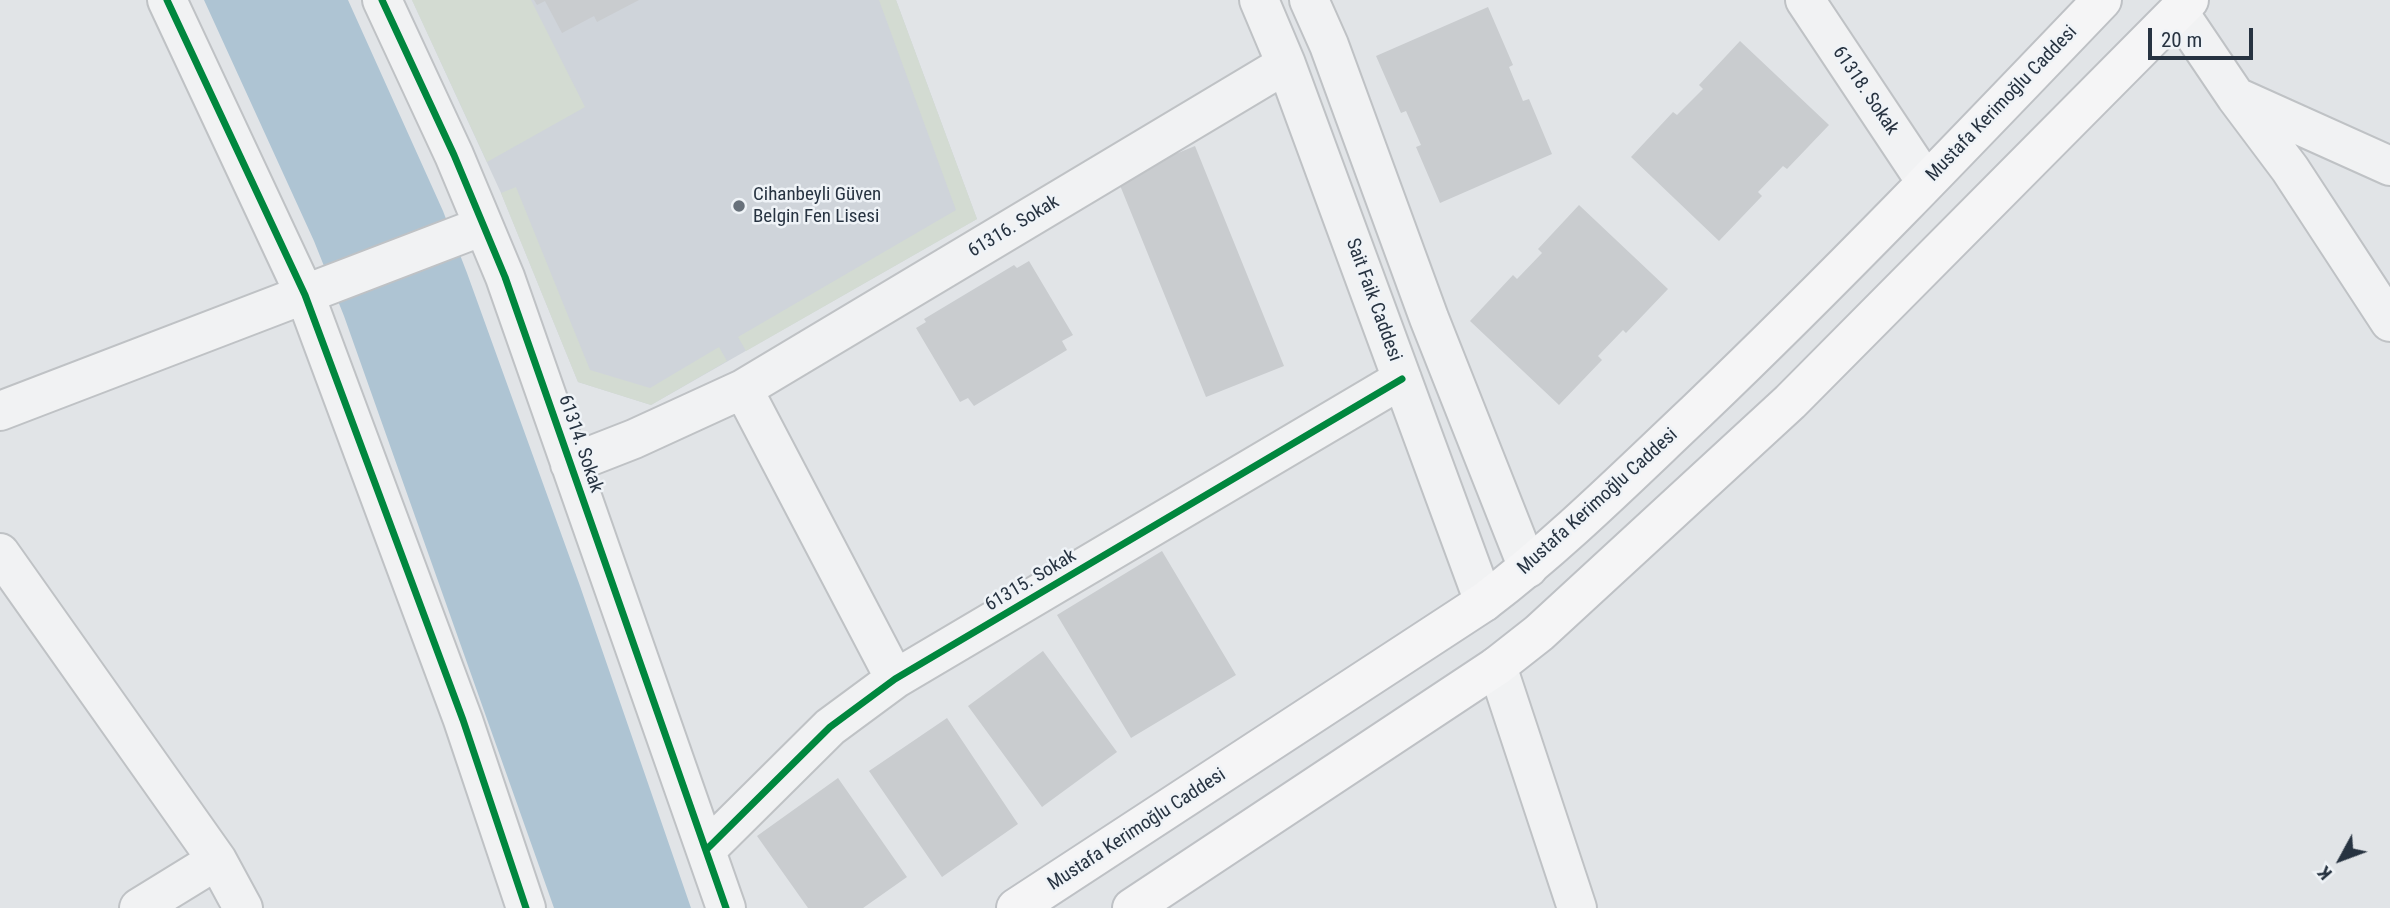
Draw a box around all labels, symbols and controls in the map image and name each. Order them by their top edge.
scale bar [2152,14,2257,58]
street label: Mustafa Kerimoğlu Caddesi [1922,22,2082,186]
text: 20 m [2161,28,2202,52]
street label: 61318. Sokak [1827,42,1903,140]
place label: Cihanbeyli Güven Belgin Fen Lisesi [753,184,881,228]
street label: 61316. Sokak [964,191,1064,263]
marker: Cihanbeyli Güven Belgin Fen Lisesi [731,198,747,214]
street label: Sait Faik Caddesi [1340,235,1406,365]
street label: 61314. Sokak [553,392,607,496]
street label: Mustafa Kerimoğlu Caddesi [1513,424,1683,580]
street label: 61315. Sokak [981,545,1081,617]
street label: Mustafa Kerimoğlu Caddesi [1044,764,1230,896]
north arrow [2306,824,2376,894]
text: K [2313,862,2337,885]

